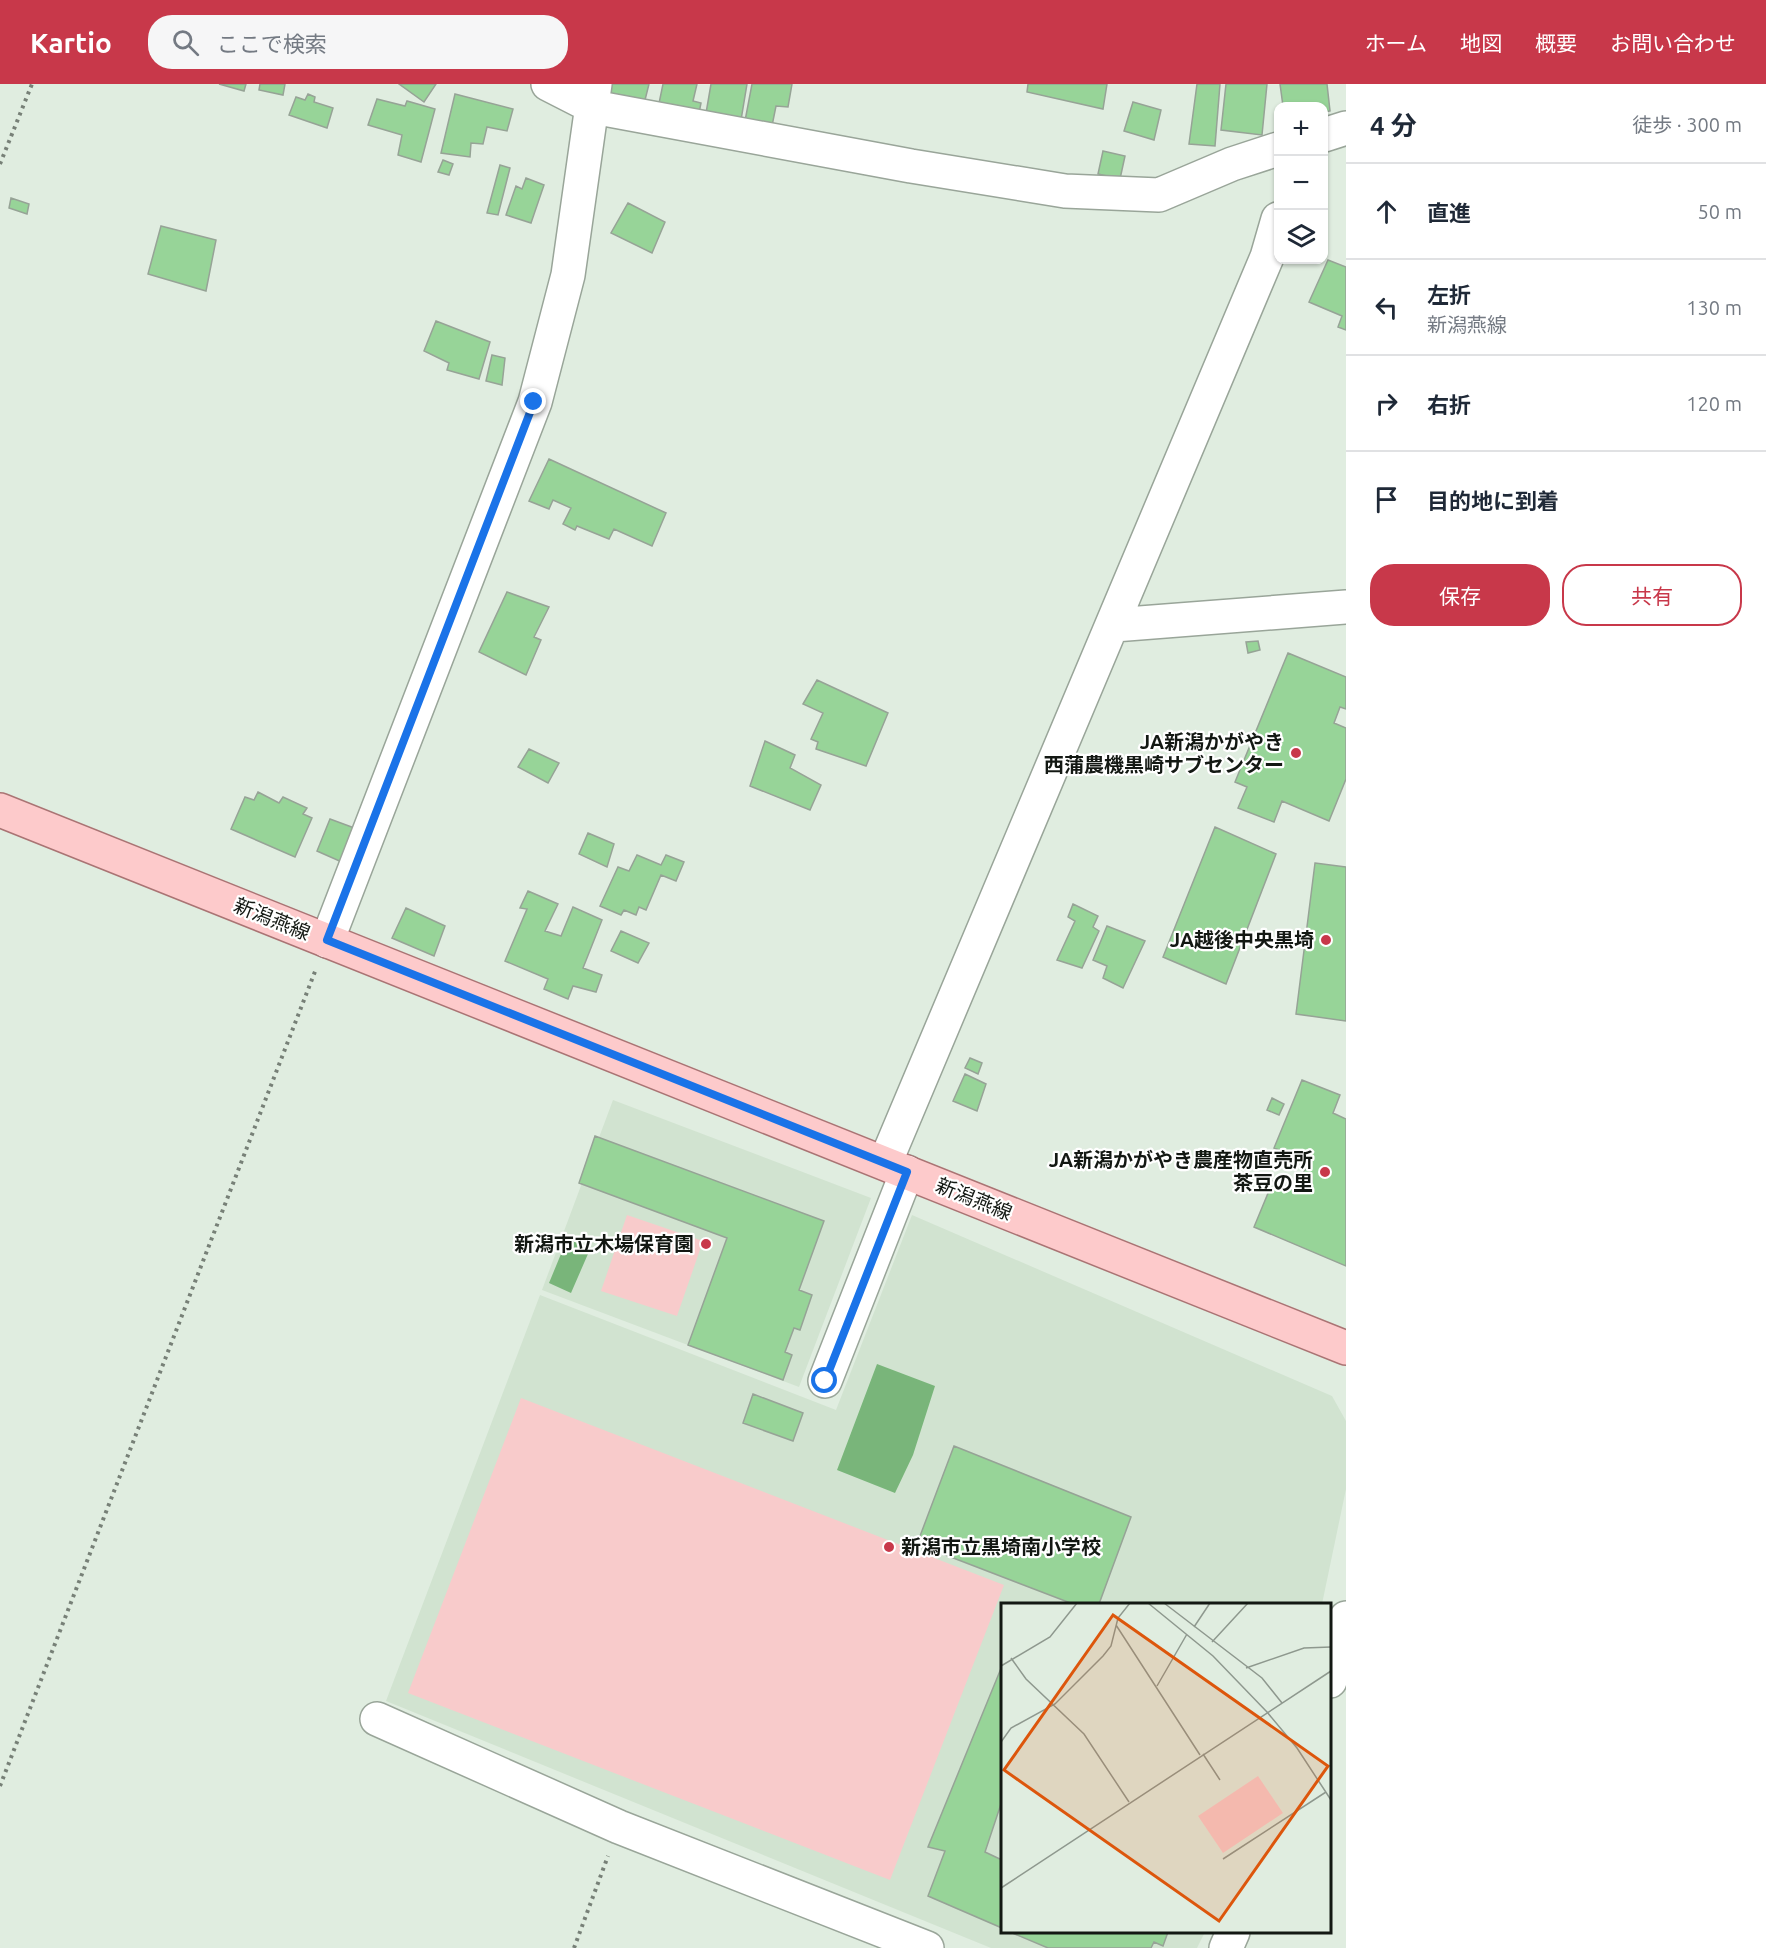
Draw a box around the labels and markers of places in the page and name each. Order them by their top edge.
place label: JA新潟かがやき 西蒲農機黒崎サブセンター [1044,730,1284,776]
marker: JA新潟かがやき 西蒲農機黒崎サブセンター [1289,746,1303,760]
place label: JA越後中央黒埼 [1170,928,1314,951]
marker: JA越後中央黒埼 [1319,933,1333,947]
place label: JA新潟かがやき農産物直売所 茶豆の里 [1049,1148,1313,1194]
marker: JA新潟かがやき農産物直売所 茶豆の里 [1318,1165,1332,1179]
place label: 新潟市立木場保育園 [514,1232,694,1255]
marker: 新潟市立木場保育園 [699,1237,713,1251]
place label: 新潟市立黒埼南小学校 [901,1535,1101,1558]
marker: 新潟市立黒埼南小学校 [882,1540,896,1554]

